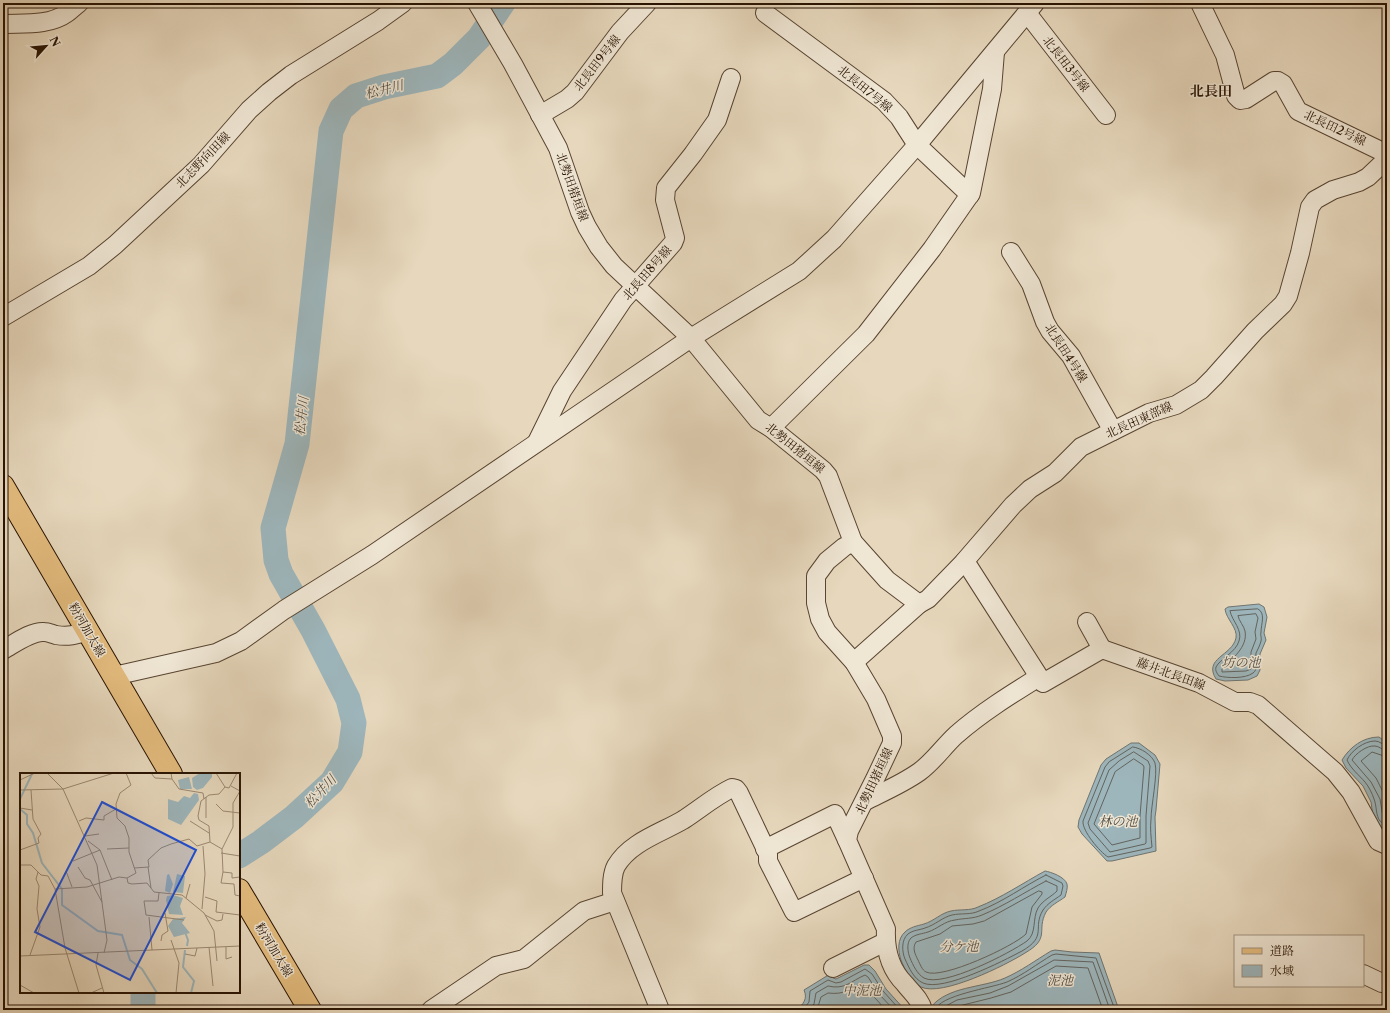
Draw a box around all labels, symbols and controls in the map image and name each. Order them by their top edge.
north arrow [26,26,66,66]
street label: 北長田9号線 [570,32,623,94]
street label: 北長田3号線 [1040,33,1093,95]
text: N [47,34,64,49]
street label: 北長田7号線 [835,62,896,115]
water label: 松井川 [363,76,407,101]
district label: 北長田 [1190,82,1232,100]
street label: 北長田2号線 [1302,107,1369,148]
street label: 北志野向田線 [172,129,233,191]
street label: 北勢田猪垣線 [553,150,592,223]
street label: 北長田8号線 [619,242,674,303]
street label: 北長田4号線 [1042,321,1091,385]
water label: 松井川 [291,394,311,436]
street label: 北長田東部線 [1103,398,1175,441]
street label: 北勢田猪垣線 [763,419,828,476]
street label: 粉河加太線 [66,600,109,659]
street label: 藤井北長田線 [1135,654,1208,693]
water label: 坊の池 [1221,654,1262,670]
street label: 北勢田猪垣線 [852,745,896,817]
water label: 松井川 [301,770,341,811]
inset map [20,773,240,993]
water label: 林の池 [1098,813,1139,829]
street label: 粉河加太線 [253,920,296,979]
legend [1234,935,1364,987]
water label: 分ケ池 [939,938,980,954]
text: 道路 [1270,943,1294,958]
text: 水域 [1270,963,1294,978]
water label: 泥池 [1047,972,1075,988]
water label: 中泥池 [842,982,883,998]

